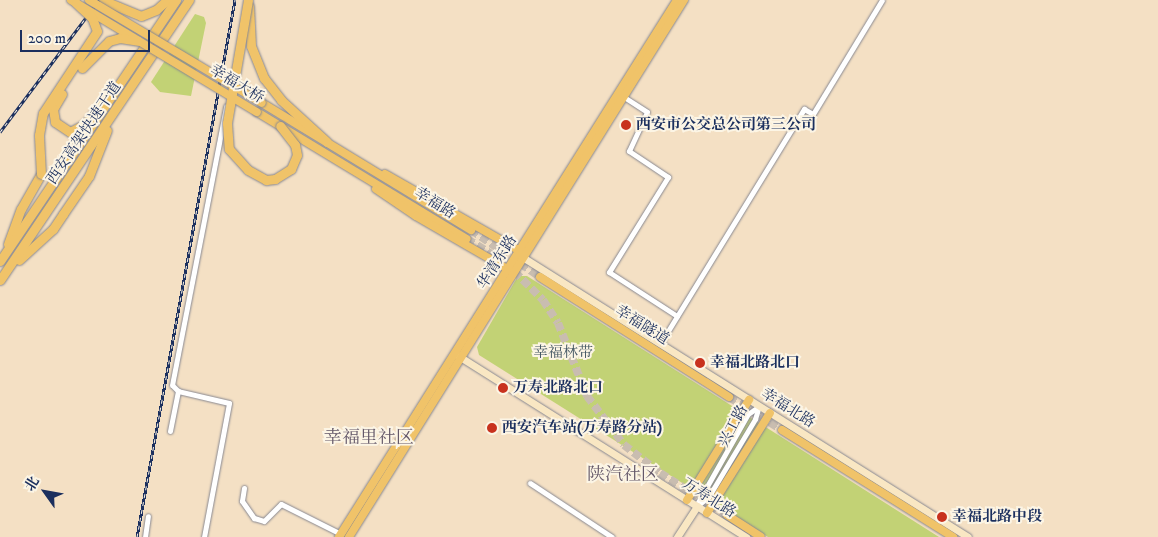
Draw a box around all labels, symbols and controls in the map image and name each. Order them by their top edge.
scale bar [22,20,152,52]
text: 200 m [28,29,66,48]
street label: 幸福大桥 [207,61,267,107]
street label: 西安高架快速干道 [43,78,125,188]
place label: 西安市公交总公司第三公司 [636,116,816,134]
marker: 西安市公交总公司第三公司 [620,119,632,131]
street label: 幸福路 [411,183,459,223]
street label: 华清东路 [473,232,521,292]
street label: 幸福隧道 [612,301,672,349]
park label: 幸福林带 [533,344,593,362]
place label: 幸福北路北口 [710,354,800,372]
marker: 幸福北路北口 [694,357,706,369]
place label: 万寿北路北口 [513,379,603,397]
marker: 万寿北路北口 [497,382,509,394]
street label: 幸福北路 [758,384,818,432]
street label: 兴工路 [714,402,752,450]
place label: 西安汽车站(万寿路分站) [502,419,662,437]
marker: 西安汽车站(万寿路分站) [486,422,498,434]
district label: 幸福里社区 [324,427,414,449]
district label: 陕汽社区 [587,464,659,486]
north arrow [20,467,70,517]
text: 北 [21,473,44,495]
street label: 万寿北路 [679,474,739,522]
place label: 幸福北路中段 [952,508,1042,526]
marker: 幸福北路中段 [936,511,948,523]

